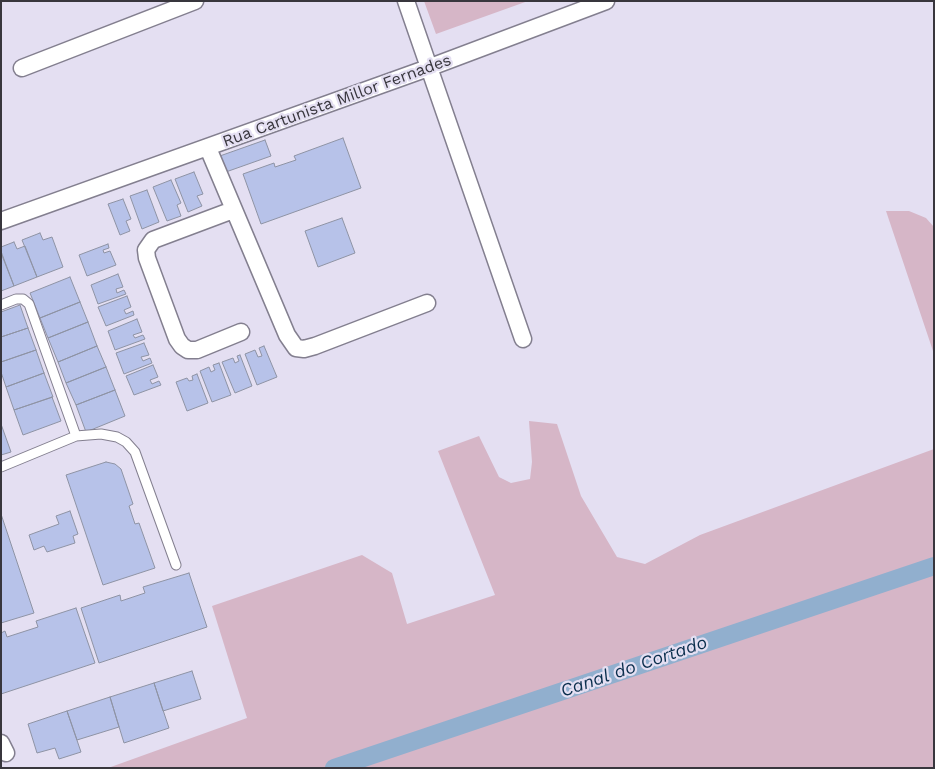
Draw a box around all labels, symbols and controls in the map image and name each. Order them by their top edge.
street label: Rua Cartunista Millor Fernades [220,51,454,151]
water label: Canal do Cortado [558,632,710,702]

